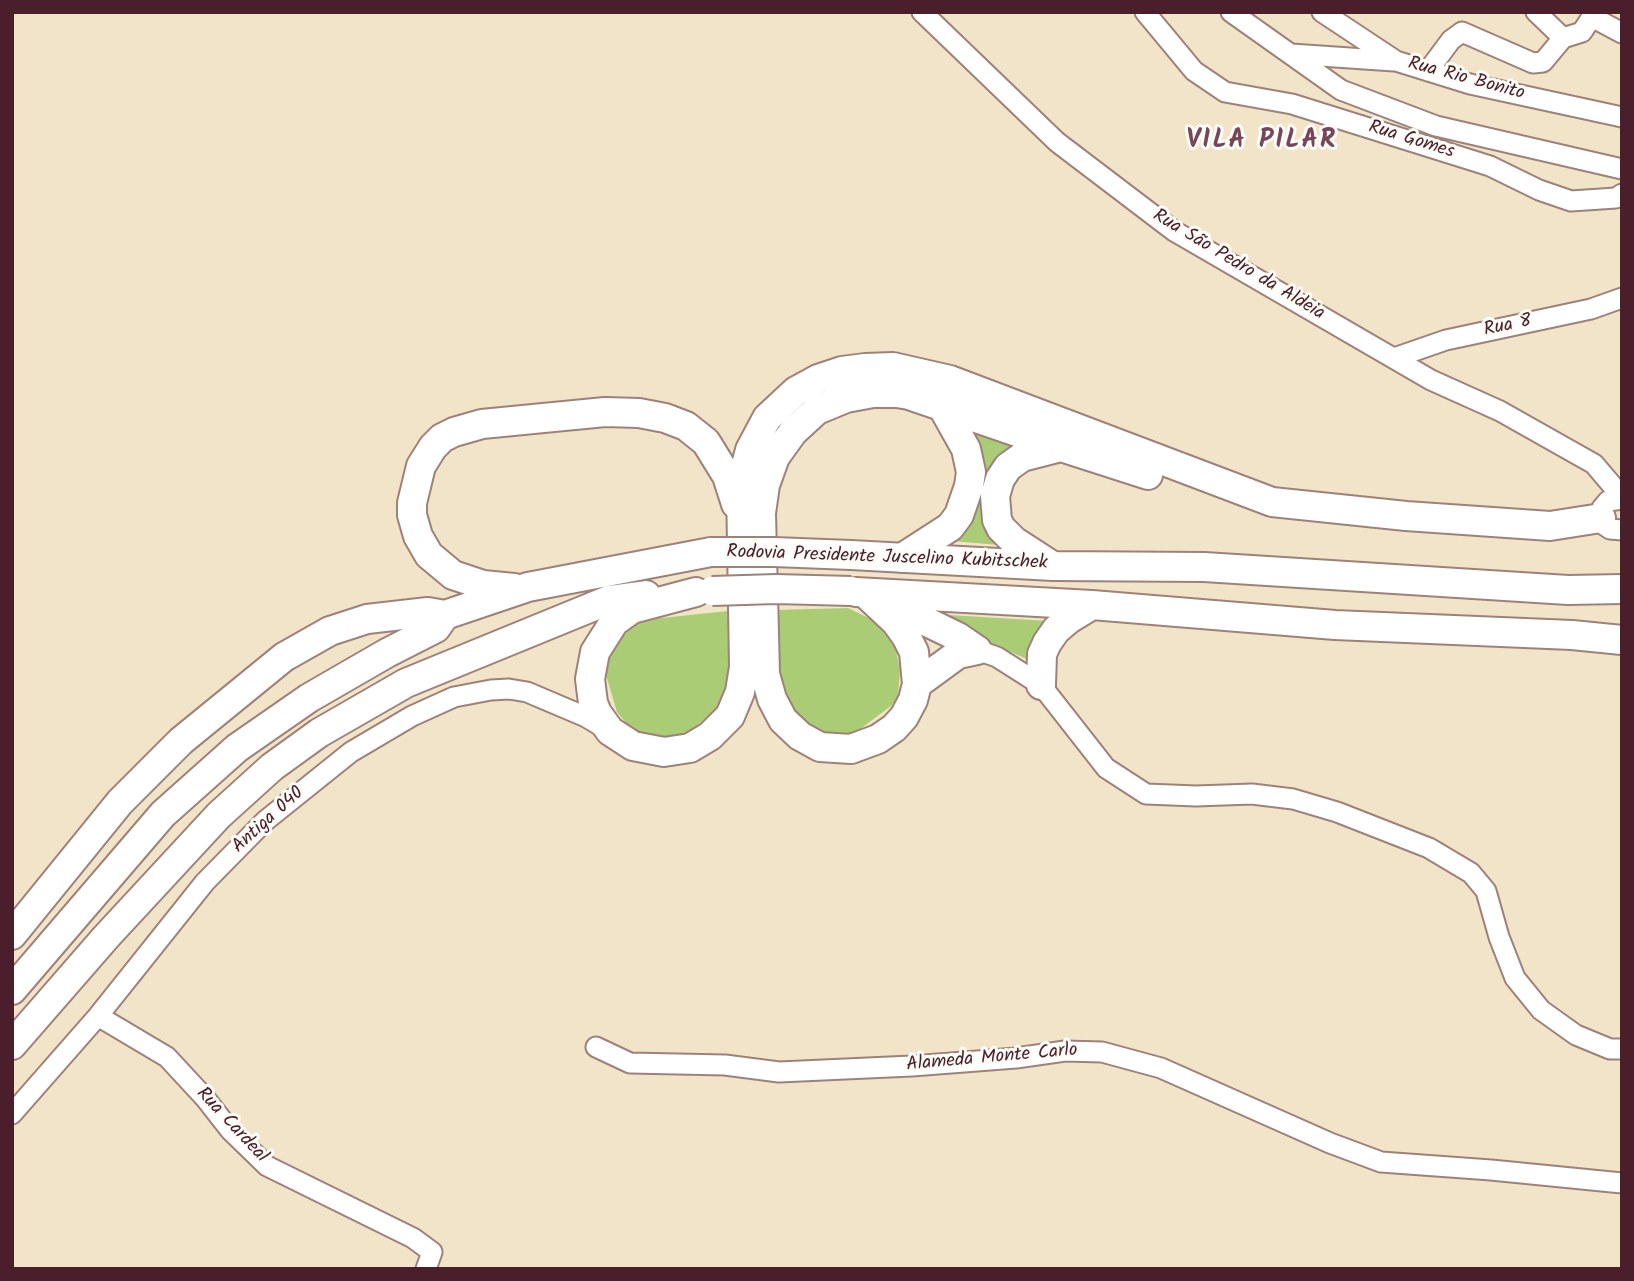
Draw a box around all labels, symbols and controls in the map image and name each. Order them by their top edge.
street label: Rua Rio Bonito [1405,53,1527,107]
street label: Rua Gomes [1365,117,1457,165]
district label: VILA PILAR [1188,127,1336,159]
street label: Rua São Pedro da Aldeia [1148,206,1328,326]
street label: Rua 8 [1482,311,1534,343]
street label: Rodovia Presidente Juscelino Kubitschek [726,542,1048,576]
street label: Antiga 040 [228,783,310,859]
street label: Alameda Monte Carlo [905,1040,1079,1078]
street label: Rua Cardeal [190,1084,272,1168]

